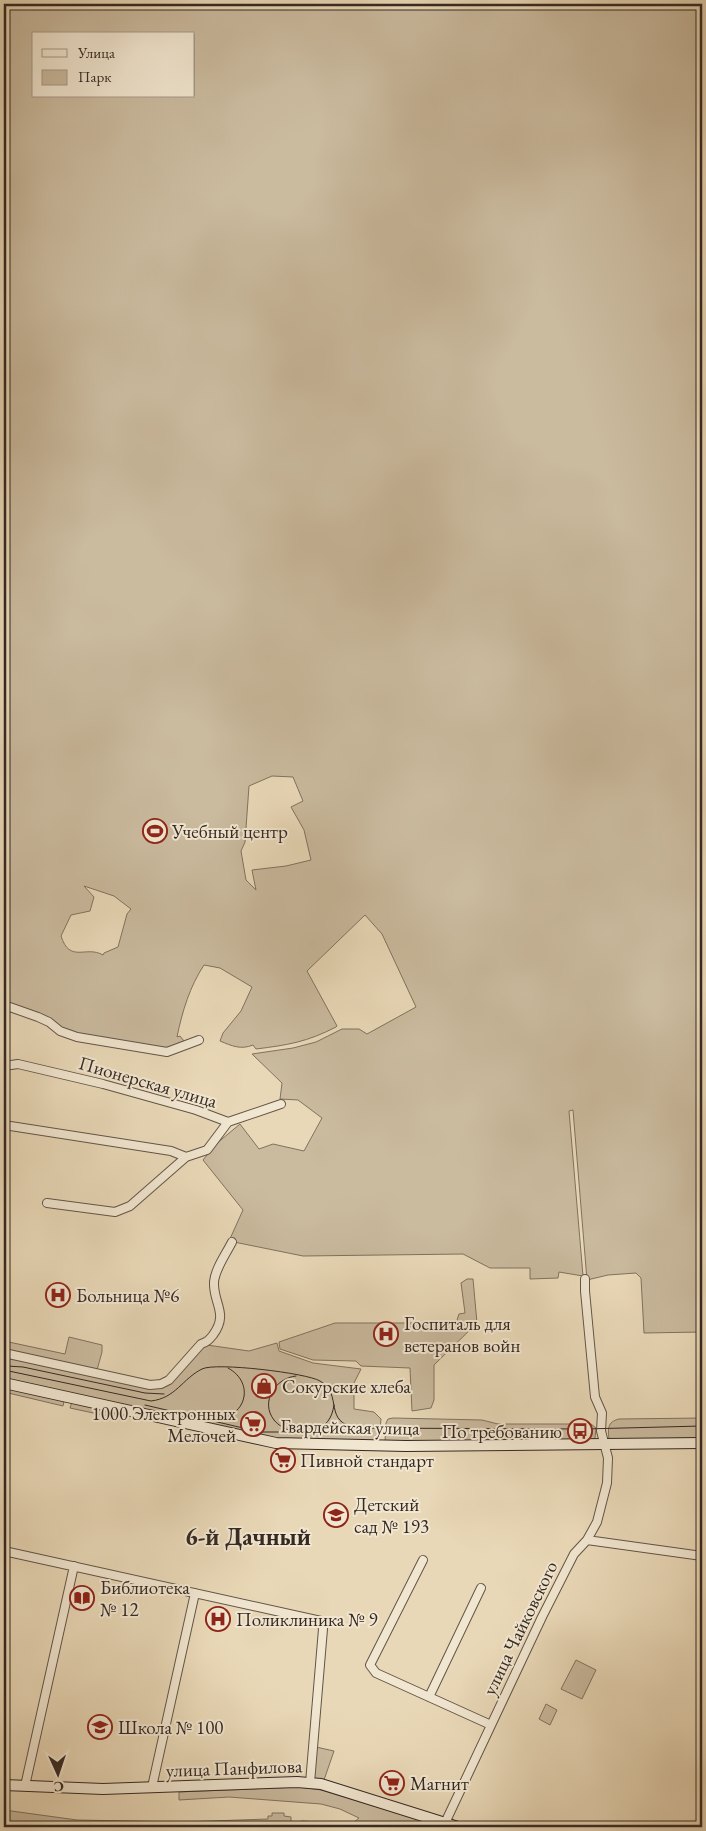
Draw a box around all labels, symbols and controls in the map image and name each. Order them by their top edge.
legend [32,32,195,98]
text: Улица [77,43,115,62]
text: Парк [78,67,111,86]
sports icon: Учебный центр [142,818,168,844]
place label: Учебный центр [171,819,288,844]
street label: Пионерская улица [76,1050,220,1114]
hospital icon: Больница №6 [45,1282,71,1308]
place label: Больница №6 [76,1283,179,1308]
place label: Госпиталь для ветеранов войн [404,1311,520,1358]
hospital icon: Госпиталь для ветеранов войн [373,1321,399,1347]
shop icon: Сокурские хлеба [251,1373,277,1399]
place label: Сокурские хлеба [282,1374,411,1399]
place label: 1000 Электронных Мелочей [92,1401,237,1448]
supermarket icon: 1000 Электронных Мелочей [240,1411,266,1437]
street label: Гвардейская улица [280,1413,420,1441]
bus stop icon: По требованию [567,1418,593,1444]
place label: По требованию [442,1419,562,1444]
supermarket icon: Пивной стандарт [270,1447,296,1473]
place label: Пивной стандарт [300,1448,434,1473]
place label: Детский сад № 193 [354,1492,429,1539]
school or university icon: Детский сад № 193 [323,1502,349,1528]
district label: 6-й Дачный [185,1521,311,1552]
street label: улица Чайковского [477,1557,563,1699]
place label: Библиотека № 12 [100,1575,190,1622]
library icon: Библиотека № 12 [69,1585,95,1611]
hospital icon: Поликлиника № 9 [205,1606,231,1632]
place label: Поликлиника № 9 [236,1607,378,1632]
school or university icon: Школа № 100 [87,1714,113,1740]
place label: Школа № 100 [118,1715,223,1740]
north arrow [32,1748,82,1798]
street label: улица Панфилова [165,1753,303,1783]
supermarket icon: Магнит [379,1770,405,1796]
place label: Магнит [410,1771,469,1796]
text: С [53,1778,64,1796]

